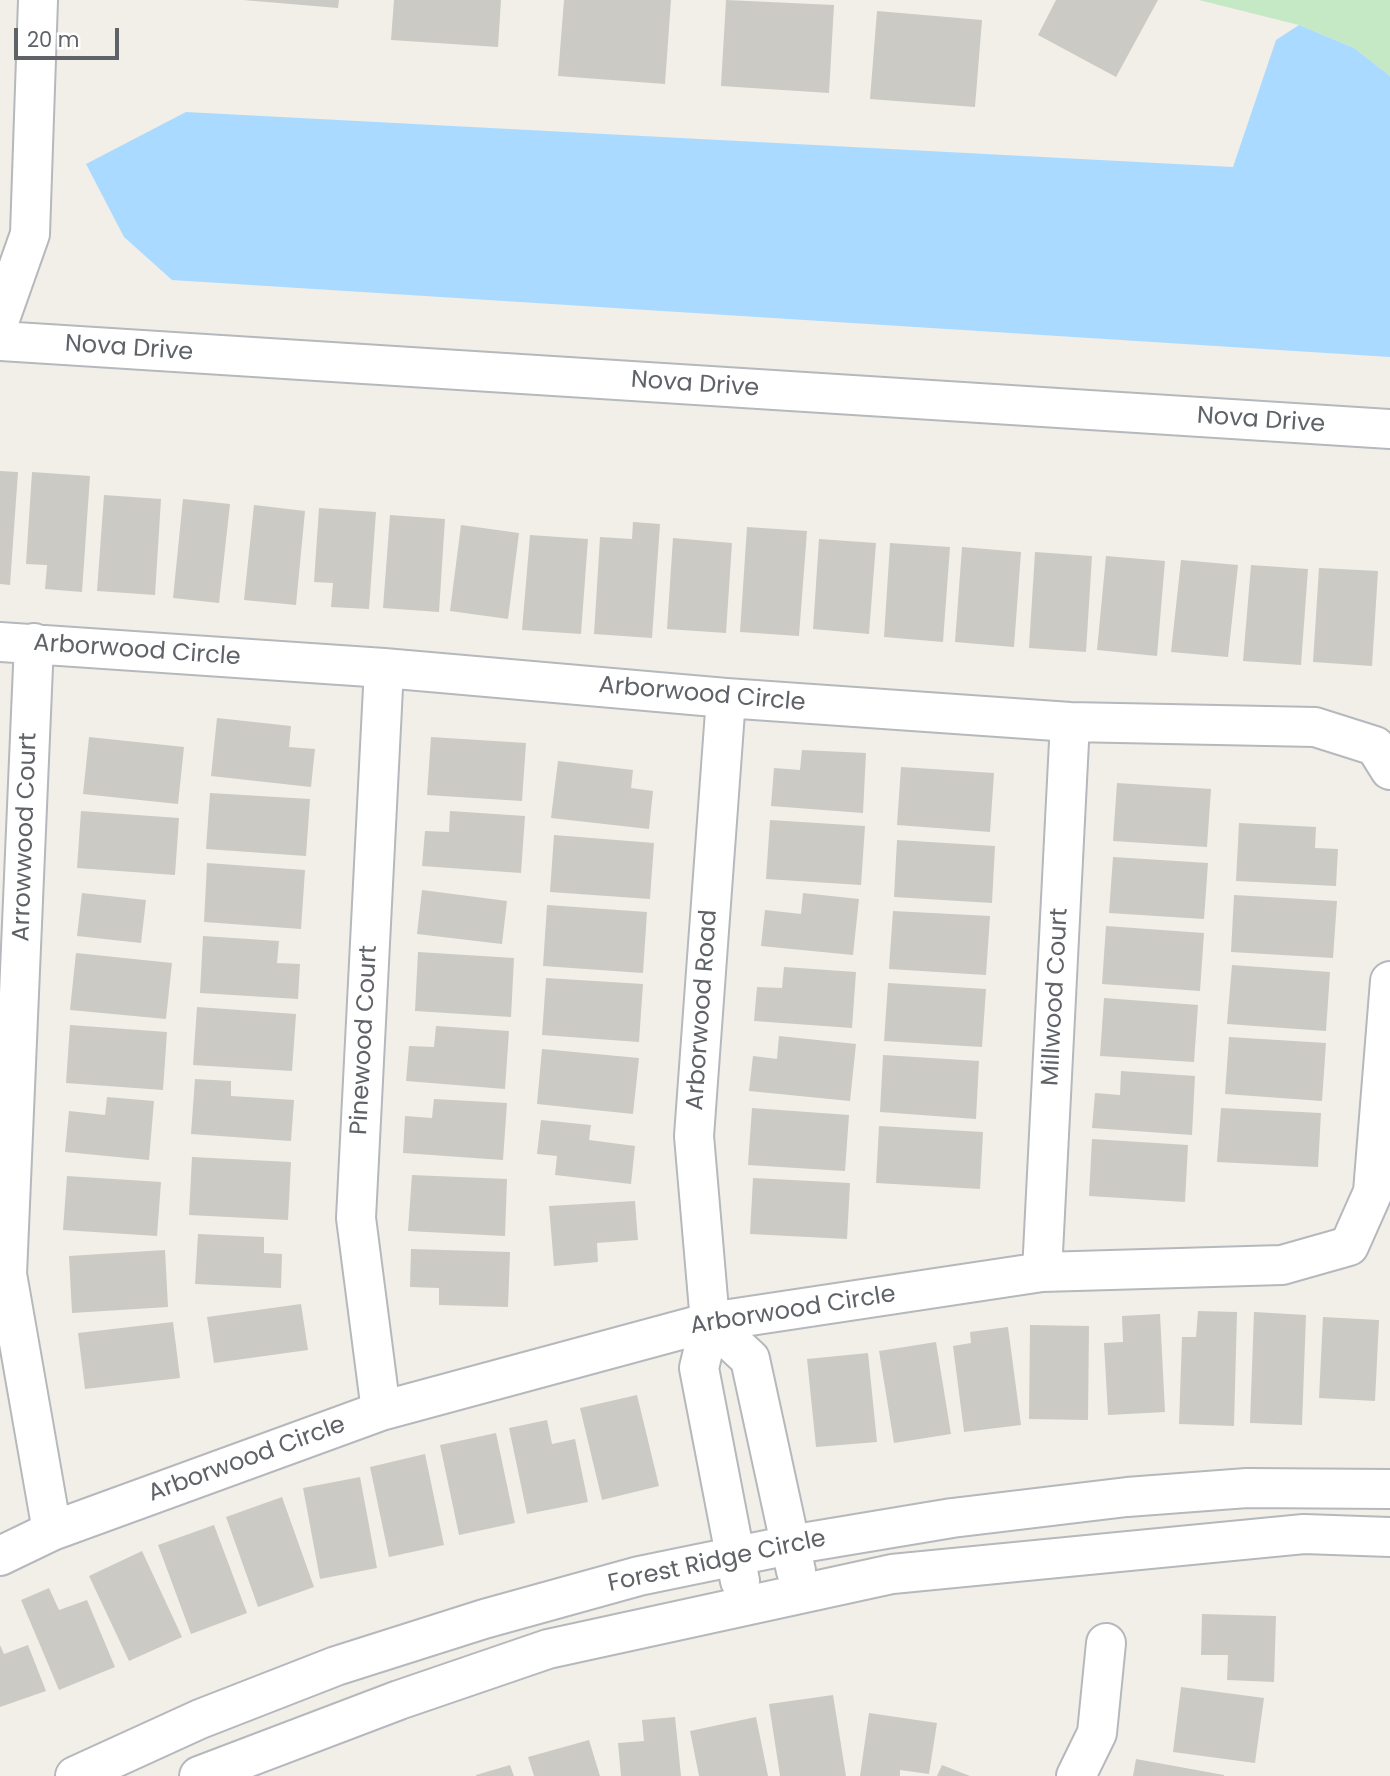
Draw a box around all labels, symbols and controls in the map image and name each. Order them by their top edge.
scale bar [18,14,122,58]
text: 20 m [27,25,80,54]
street label: Nova Drive [64,330,194,368]
street label: Nova Drive [630,366,760,404]
street label: Nova Drive [1196,402,1326,440]
street label: Arborwood Circle [33,629,241,673]
street label: Arborwood Circle [597,672,807,718]
street label: Arrowwood Court [8,732,44,942]
street label: Millwood Court [1037,907,1075,1087]
street label: Arborwood Road [682,909,724,1111]
street label: Pinewood Court [346,944,384,1136]
street label: Arborwood Circle [688,1281,898,1341]
street label: Arborwood Circle [145,1411,349,1509]
street label: Forest Ridge Circle [605,1525,829,1599]

